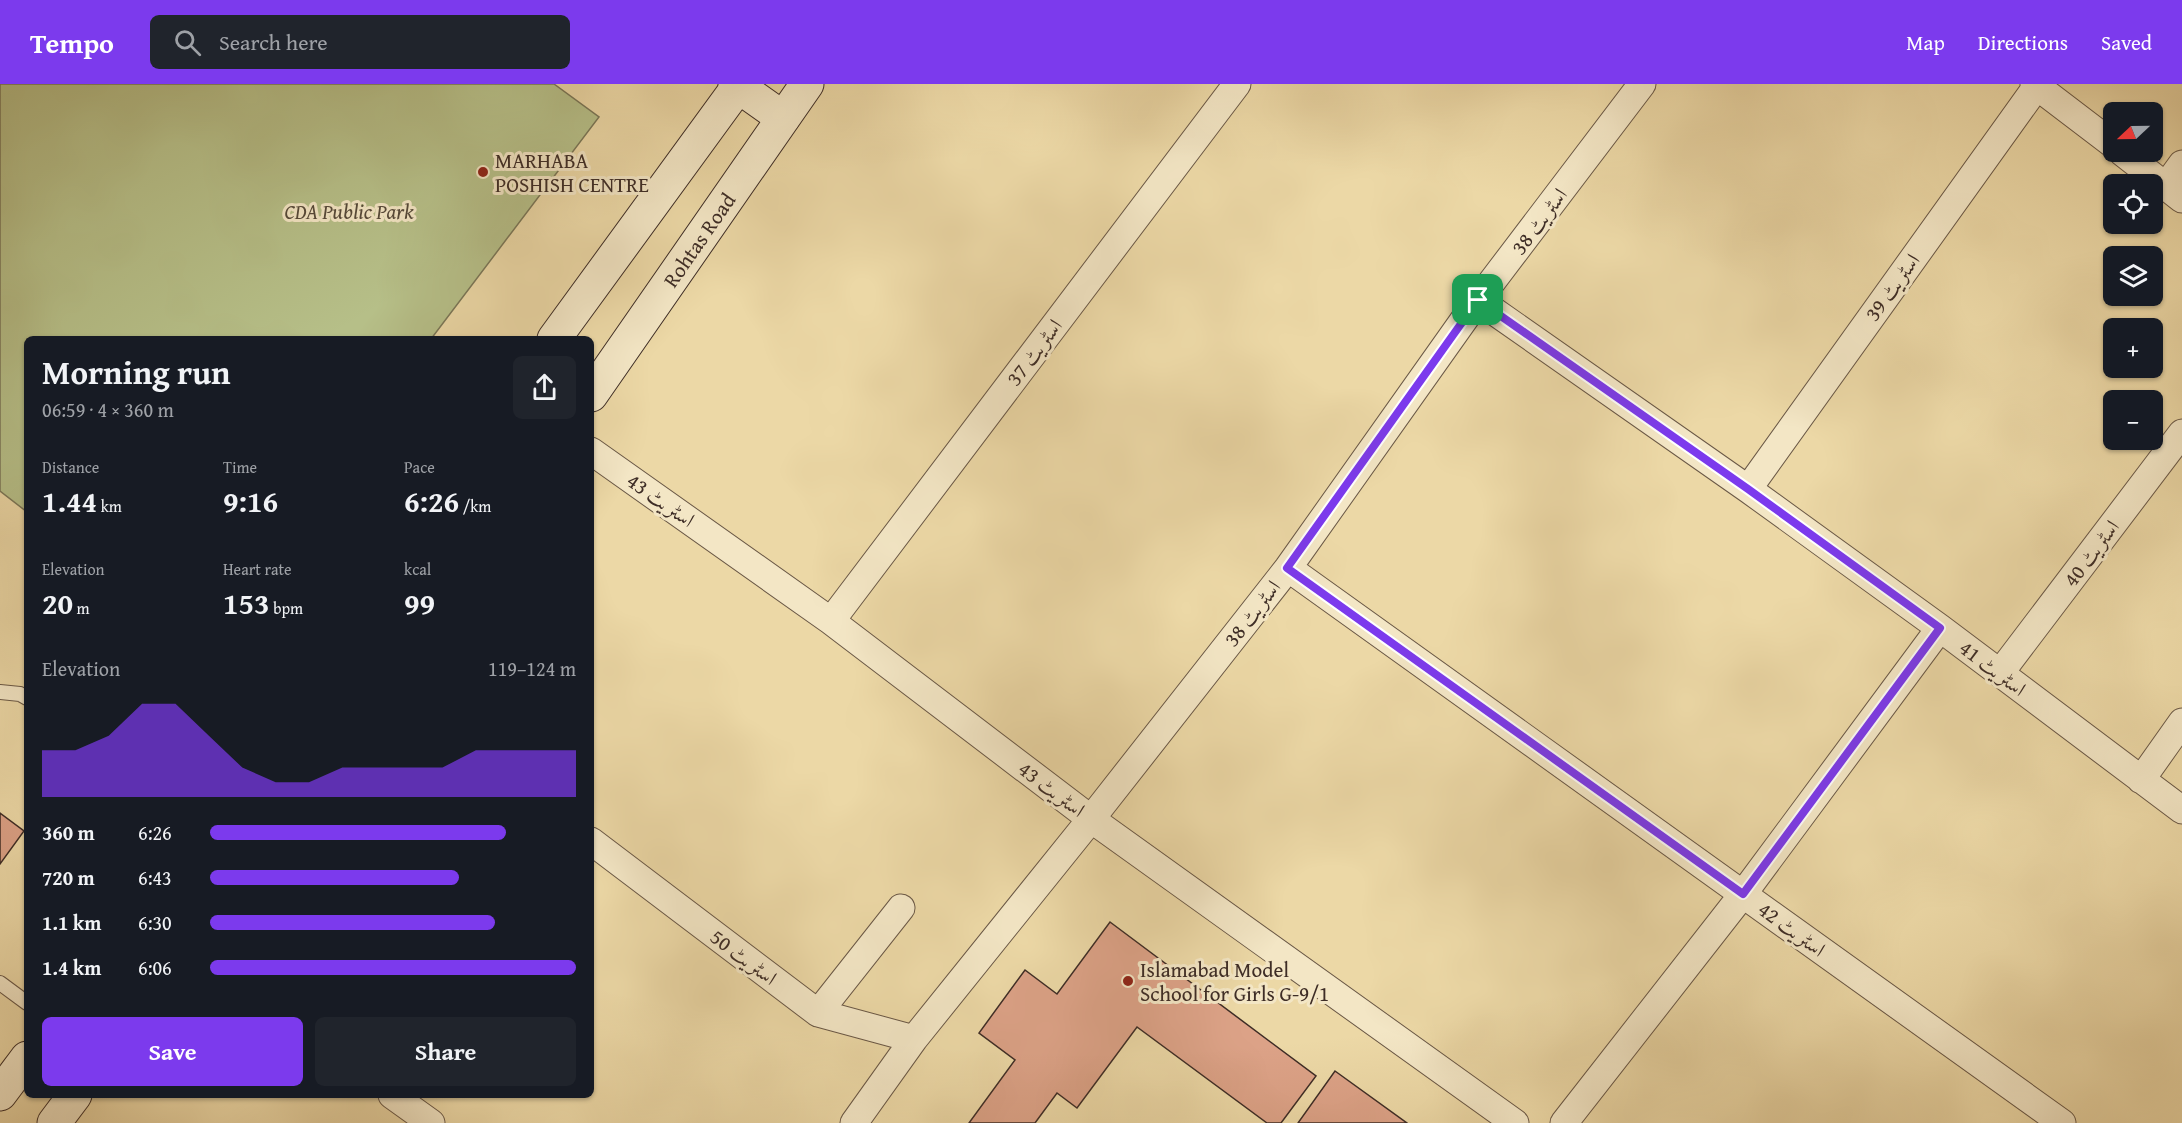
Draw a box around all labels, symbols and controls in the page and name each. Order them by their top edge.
search box [150,15,570,69]
text: Tempo [30,22,114,63]
icon: search [171,26,204,59]
text: Search here [219,26,328,58]
text: Map [1906,27,1945,58]
text: Directions [1978,27,2068,58]
text: Saved [2101,27,2152,58]
north arrow [2103,102,2163,162]
map controls [2103,102,2163,450]
place label: MARHABA POSHISH CENTRE [495,145,649,200]
marker: MARHABA POSHISH CENTRE [476,165,490,179]
button: locate [2103,174,2163,234]
street label: اسٹریٹ 38 [1503,181,1575,261]
street label: Rohtas Road [655,186,743,293]
park label: CDA Public Park [284,196,414,227]
button: layers [2103,246,2163,306]
street label: اسٹریٹ 39 [1857,247,1927,327]
pin [1452,274,1503,325]
icon: arrive [1461,283,1494,316]
street label: اسٹریٹ 37 [998,312,1070,392]
button: + [2103,318,2163,378]
text: Morning run [42,348,231,396]
button: share [513,356,576,419]
button: − [2103,390,2163,450]
text: 06:59 · 4 × 360 m [42,395,174,424]
text: Distance [42,455,99,479]
text: Time [223,455,257,479]
text: Pace [404,455,435,479]
street label: اسٹریٹ 43 [621,465,701,535]
text: 1.44 [42,479,97,523]
text: 9:16 [223,479,278,523]
text: 6:26 [404,479,459,523]
text: km [97,494,122,518]
text: /km [459,494,491,518]
street label: اسٹریٹ 40 [2055,513,2127,593]
text: Elevation [42,557,105,581]
text: Heart rate [223,557,292,581]
text: kcal [404,557,431,581]
street label: اسٹریٹ 38 [1216,573,1288,653]
text: 20 [42,581,73,625]
text: 153 [223,581,270,625]
text: 99 [404,581,435,625]
text: m [73,596,90,620]
text: bpm [270,596,303,620]
street label: اسٹریٹ 41 [1953,632,2033,704]
text: Elevation [42,654,120,683]
text: 119–124 m [488,654,576,683]
street label: اسٹریٹ 43 [1012,753,1092,825]
text: 360 m [42,818,95,847]
text: 6:26 [138,818,172,847]
text: 720 m [42,863,95,892]
text: 6:43 [138,863,172,892]
street label: اسٹریٹ 42 [1752,894,1832,964]
text: 1.1 km [42,908,101,937]
text: 6:30 [138,908,172,937]
street label: اسٹریٹ 50 [704,921,784,993]
text: 1.4 km [42,953,101,982]
text: 6:06 [138,953,172,982]
place label: Islamabad Model School for Girls G-9/1 [1140,954,1329,1009]
marker: Islamabad Model School for Girls G-9/1 [1121,974,1135,988]
button: Save [42,1017,303,1086]
button: Share [315,1017,576,1086]

